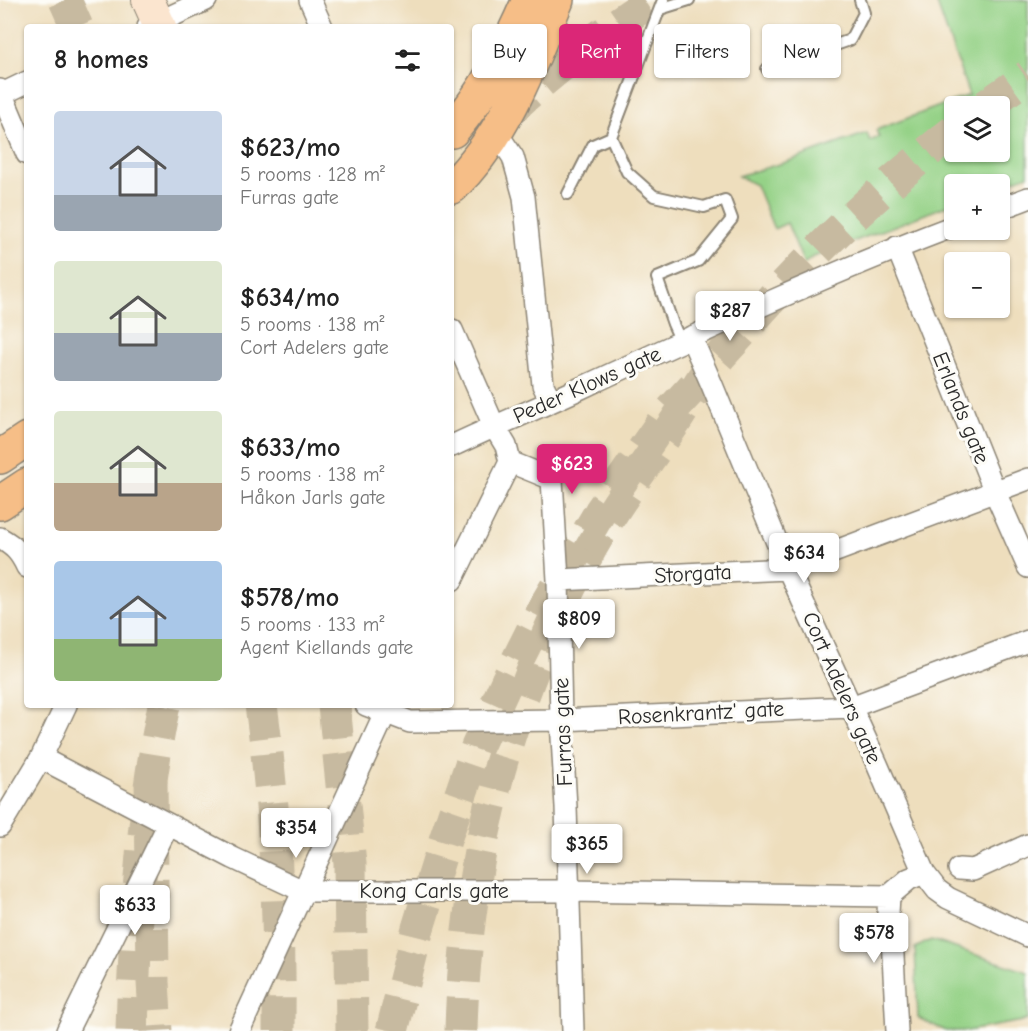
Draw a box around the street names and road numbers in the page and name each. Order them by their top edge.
street label: Peder Klows gate [509,341,665,429]
street label: Erlands gate [927,348,995,468]
street label: Storgata [654,559,732,589]
street label: Cort Adelers gate [797,608,887,768]
street label: Furras gate [548,677,578,787]
street label: Rosenkrantz' gate [617,696,785,730]
street label: Kong Carls gate [359,878,509,904]

